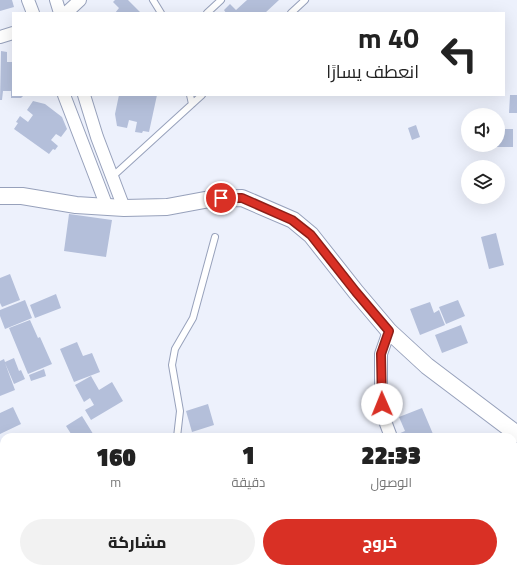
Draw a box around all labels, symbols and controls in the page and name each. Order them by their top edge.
text: 40 m [358,16,419,59]
icon: left [433,28,485,80]
text: انعطف يسارًا [326,58,419,85]
map controls [461,108,505,204]
button: sound [461,108,505,152]
button: layers [461,160,505,204]
pin [204,181,238,215]
icon: arrive [210,187,232,209]
position arrow [361,383,403,425]
text: 1 [242,437,255,473]
text: 22:33 [361,437,421,473]
text: 160 [96,439,136,475]
text: m [110,472,121,492]
text: دقيقة [232,472,265,492]
text: الوصول [370,472,412,492]
button: مشاركة [20,519,255,565]
button: خروج [263,519,497,565]

